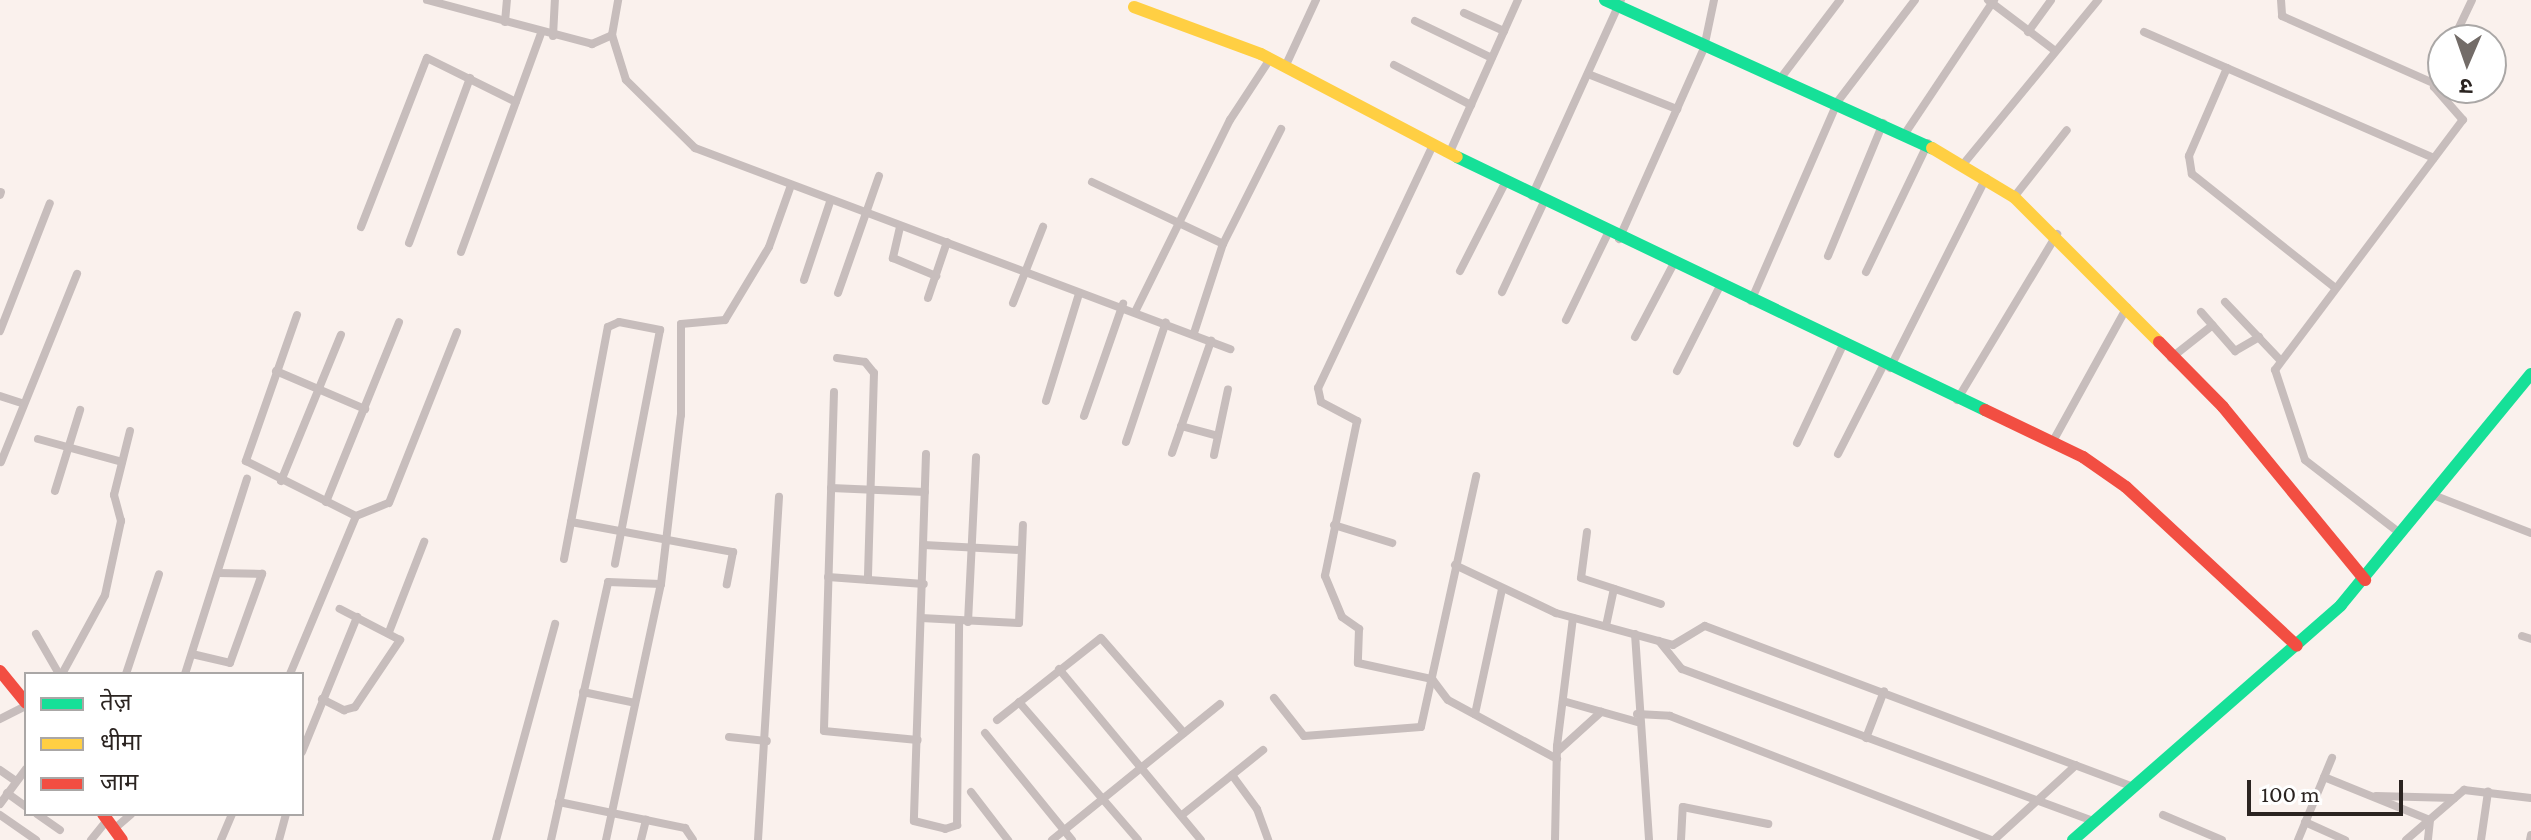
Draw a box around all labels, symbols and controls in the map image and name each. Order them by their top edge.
north arrow [2427,24,2507,104]
text: उ [2459,74,2473,99]
legend [24,672,304,816]
text: तेज़ [100,688,132,715]
text: धीमा [100,728,142,755]
scale bar [2251,764,2407,814]
text: जाम [100,768,138,795]
text: 100 m [2261,780,2320,807]

